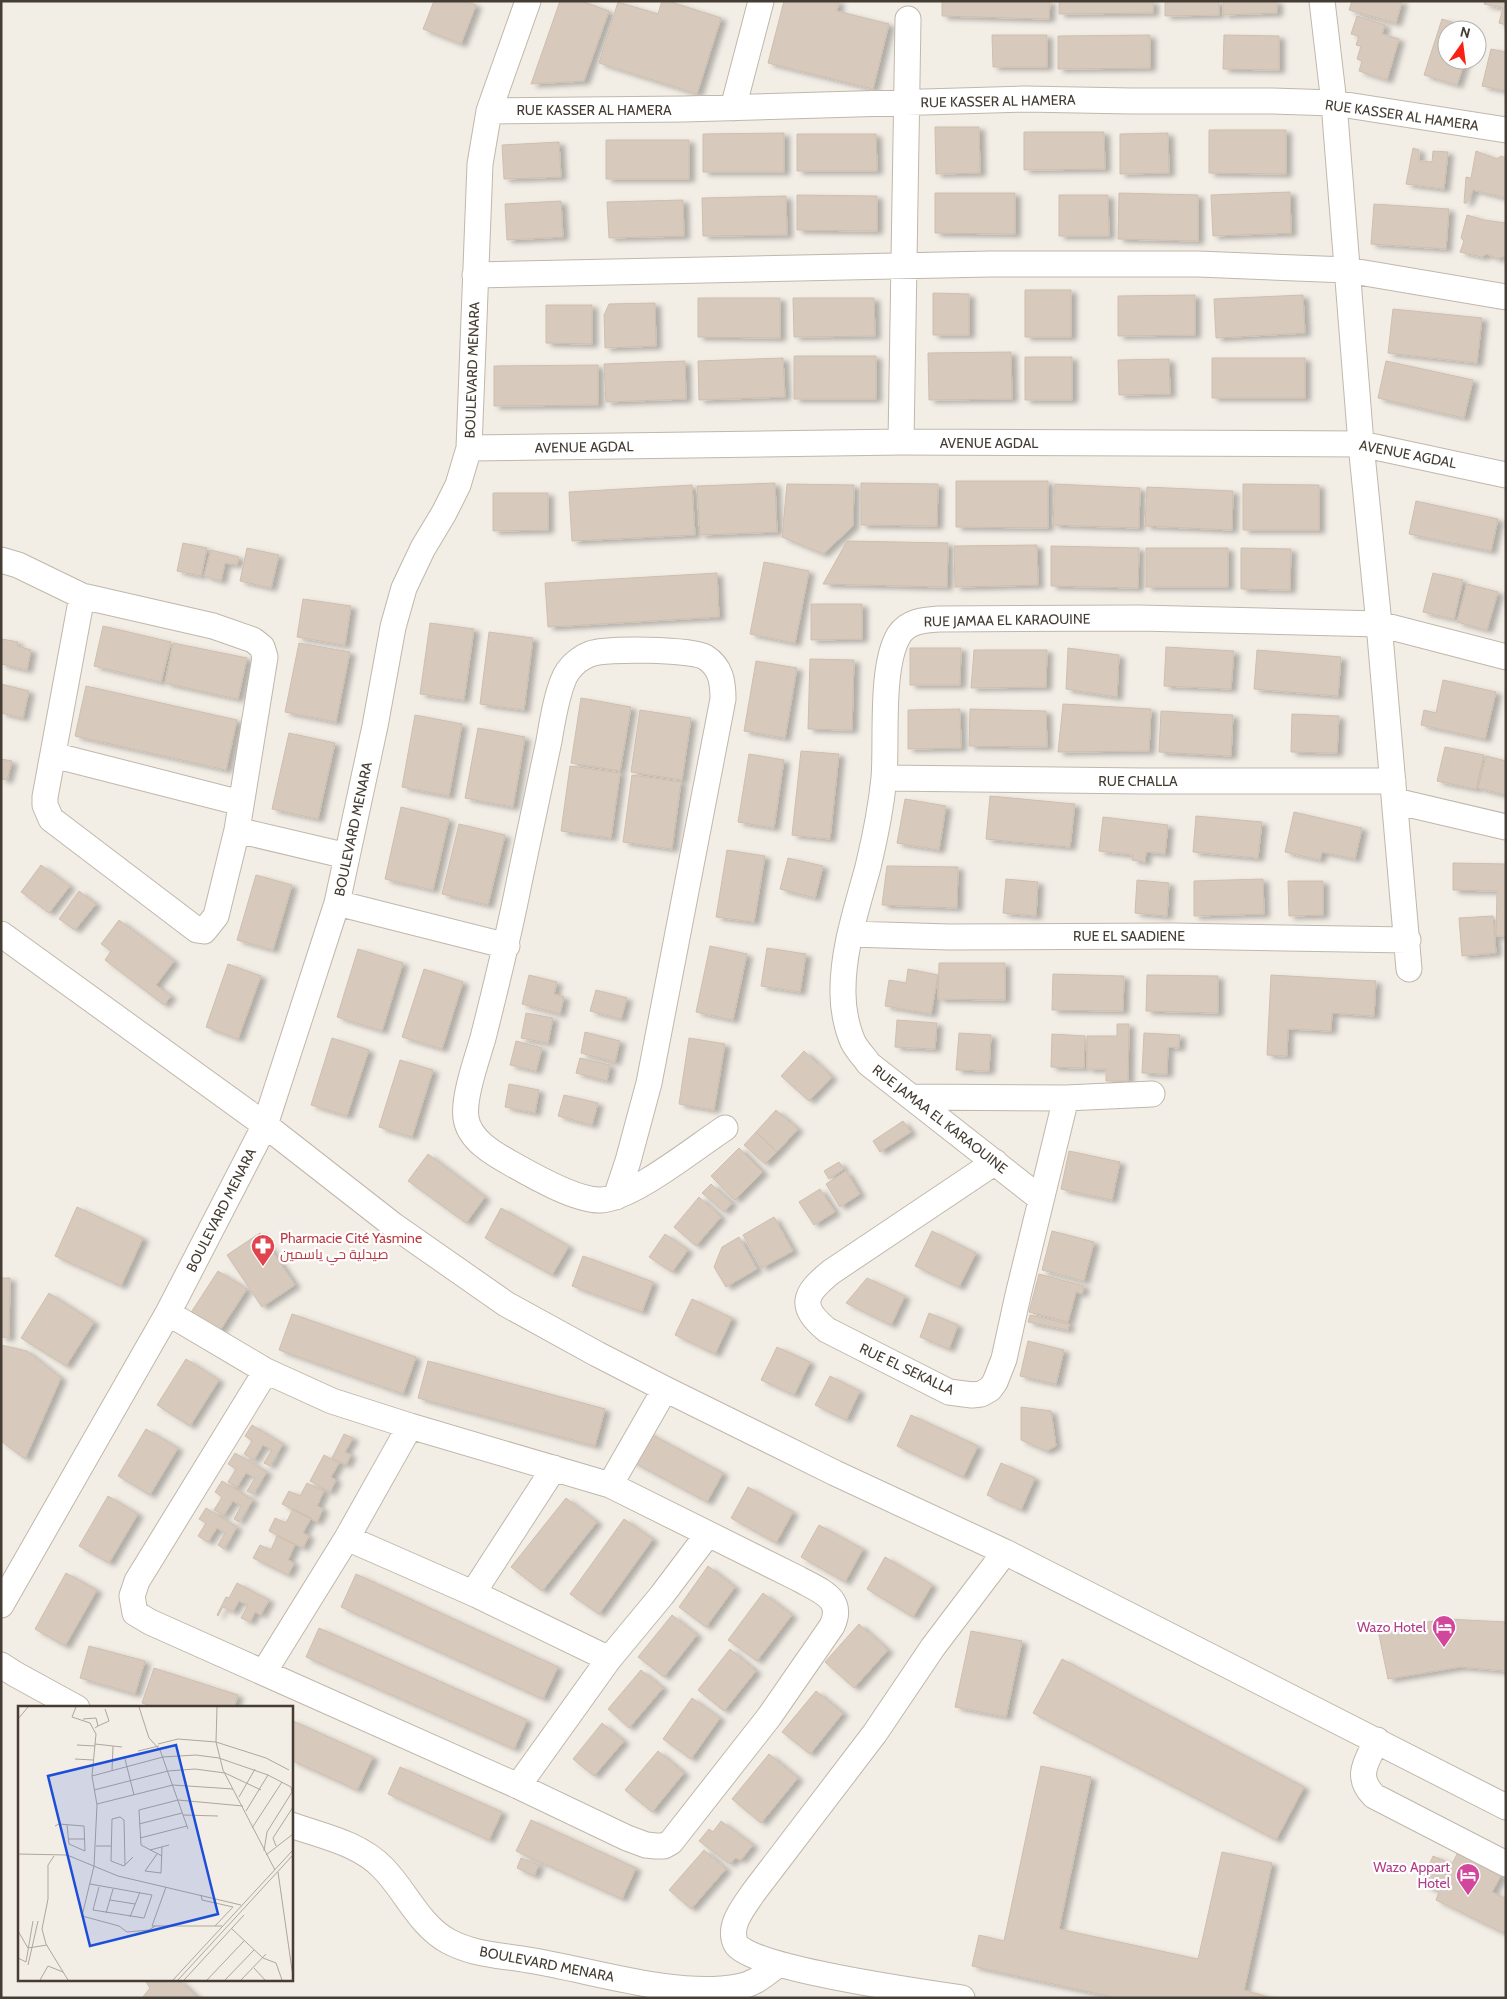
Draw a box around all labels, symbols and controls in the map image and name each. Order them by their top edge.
north arrow [1437,20,1487,70]
text: N [1458,22,1472,42]
street label: RUE KASSER AL HAMERA [920,91,1076,111]
street label: RUE KASSER AL HAMERA [1324,95,1480,135]
street label: RUE KASSER AL HAMERA [516,101,672,119]
street label: BOULEVARD MENARA [461,301,483,439]
street label: AVENUE AGDAL [940,434,1038,452]
street label: AVENUE AGDAL [1358,436,1458,472]
street label: AVENUE AGDAL [535,437,633,457]
street label: RUE JAMAA EL KARAOUINE [923,610,1091,630]
street label: BOULEVARD MENARA [330,760,376,898]
street label: RUE CHALLA [1098,772,1178,790]
street label: RUE EL SAADIENE [1073,927,1185,945]
street label: RUE JAMAA EL KARAOUINE [869,1061,1012,1178]
street label: BOULEVARD MENARA [182,1145,260,1275]
place label: Pharmacie Cité Yasmine صيدلية حي ياسمين [280,1229,422,1266]
pharmacy icon: Pharmacie Cité Yasmine صيدلية حي ياسمين [250,1233,276,1267]
street label: RUE EL SEKALLA [857,1339,958,1399]
hotel icon: Wazo Hotel [1431,1614,1457,1648]
place label: Wazo Hotel [1357,1618,1427,1636]
inset map [18,1706,292,1982]
place label: Wazo Appart Hotel [1373,1858,1451,1892]
hotel icon: Wazo Appart Hotel [1455,1862,1481,1896]
street label: BOULEVARD MENARA [478,1942,616,1986]

